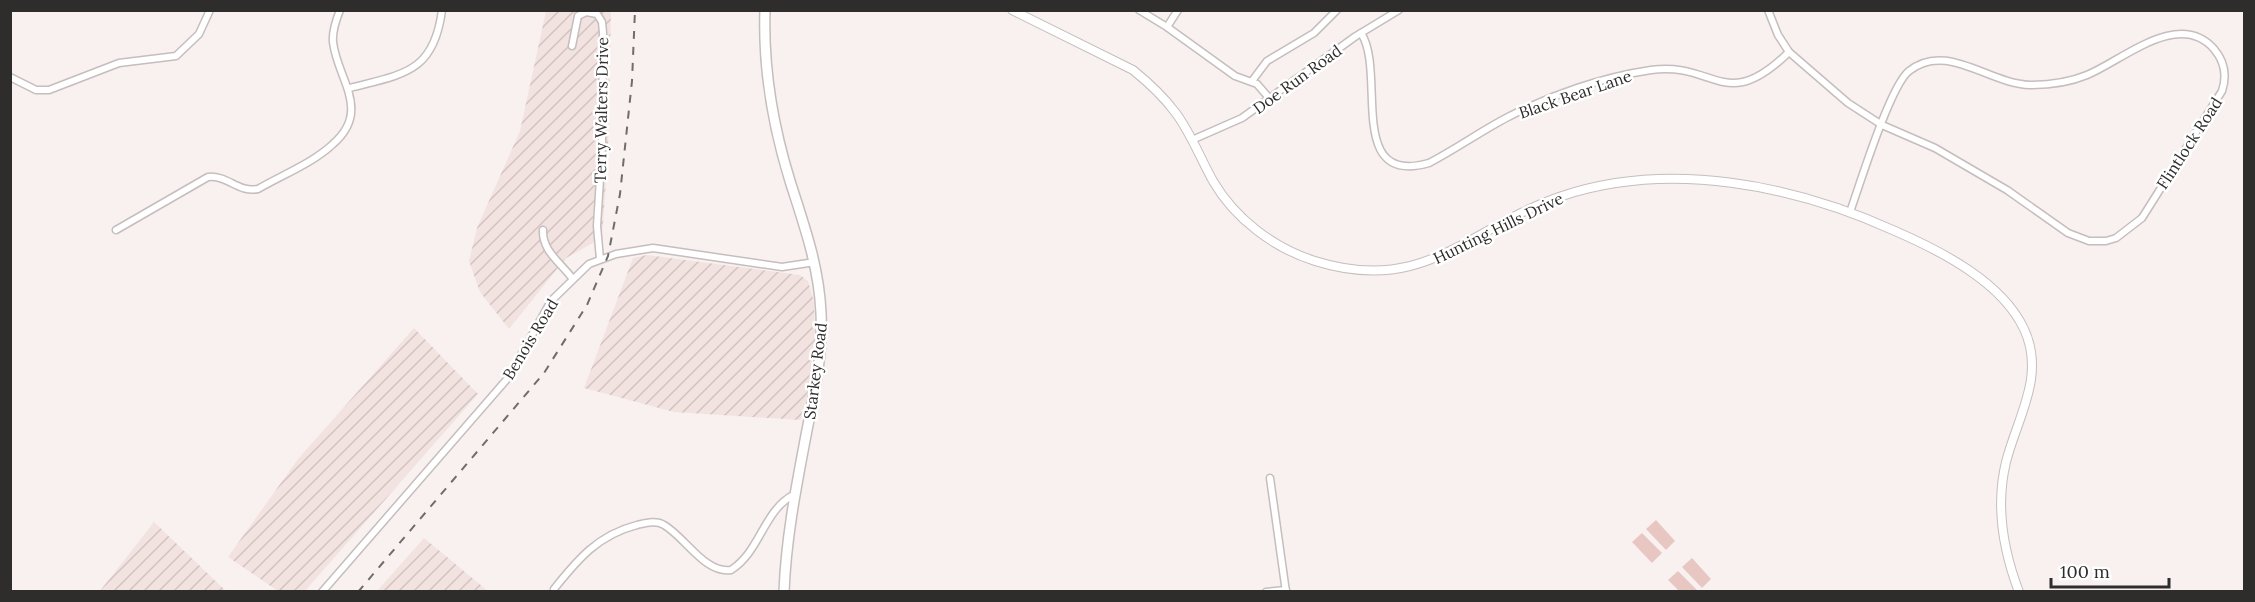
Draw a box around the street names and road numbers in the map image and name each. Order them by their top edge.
street label: Terry Walters Drive [590,36,612,183]
street label: Doe Run Road [1249,40,1346,118]
street label: Black Bear Lane [1516,65,1634,123]
street label: Flintlock Road [2152,93,2226,193]
street label: Hunting Hills Drive [1430,188,1566,268]
street label: Benois Road [498,295,562,383]
street label: Starkey Road [799,321,831,420]

